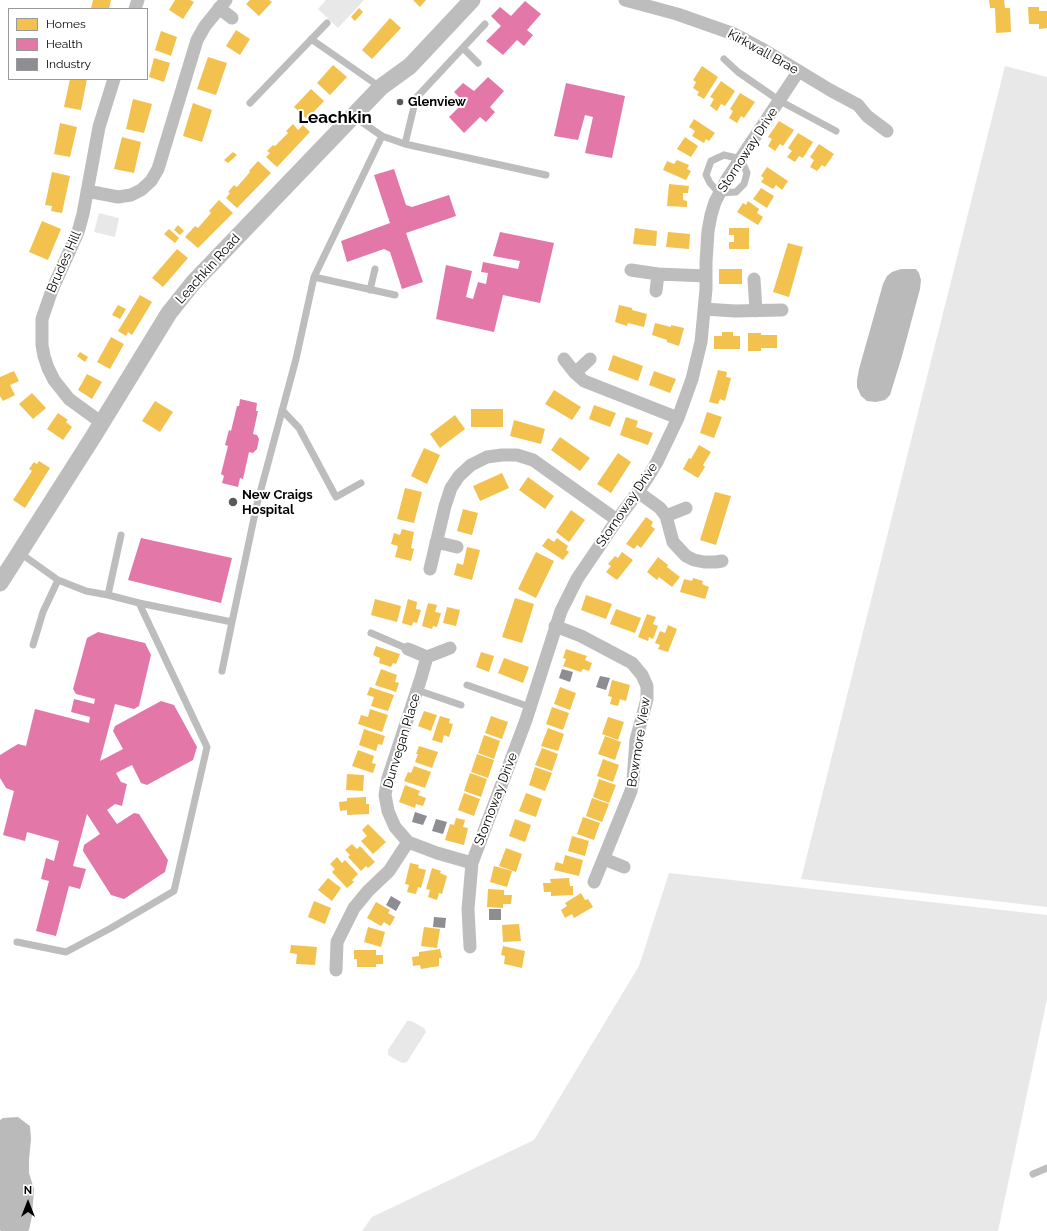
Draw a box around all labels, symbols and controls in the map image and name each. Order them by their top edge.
legend [8,8,148,80]
text: Homes [46,17,86,31]
street label: Kirkwall Brae [725,26,801,78]
text: Health [46,37,83,51]
text: Industry [46,57,91,71]
place label: Glenview [408,94,466,110]
marker: Glenview [395,97,405,107]
street label: Stornoway Drive [715,105,781,195]
district label: Leachkin [298,108,372,128]
street label: Brudes Hill [44,229,84,295]
street label: Leachkin Road [173,231,243,307]
street label: Stornoway Drive [593,460,661,550]
place label: New Craigs Hospital [242,487,313,518]
marker: New Craigs Hospital [227,496,239,508]
street label: Dunvegan Place [380,692,424,790]
street label: Bowmore View [624,696,654,788]
street label: Stornoway Drive [471,750,521,848]
north arrow [8,1183,48,1223]
text: N [24,1184,32,1197]

